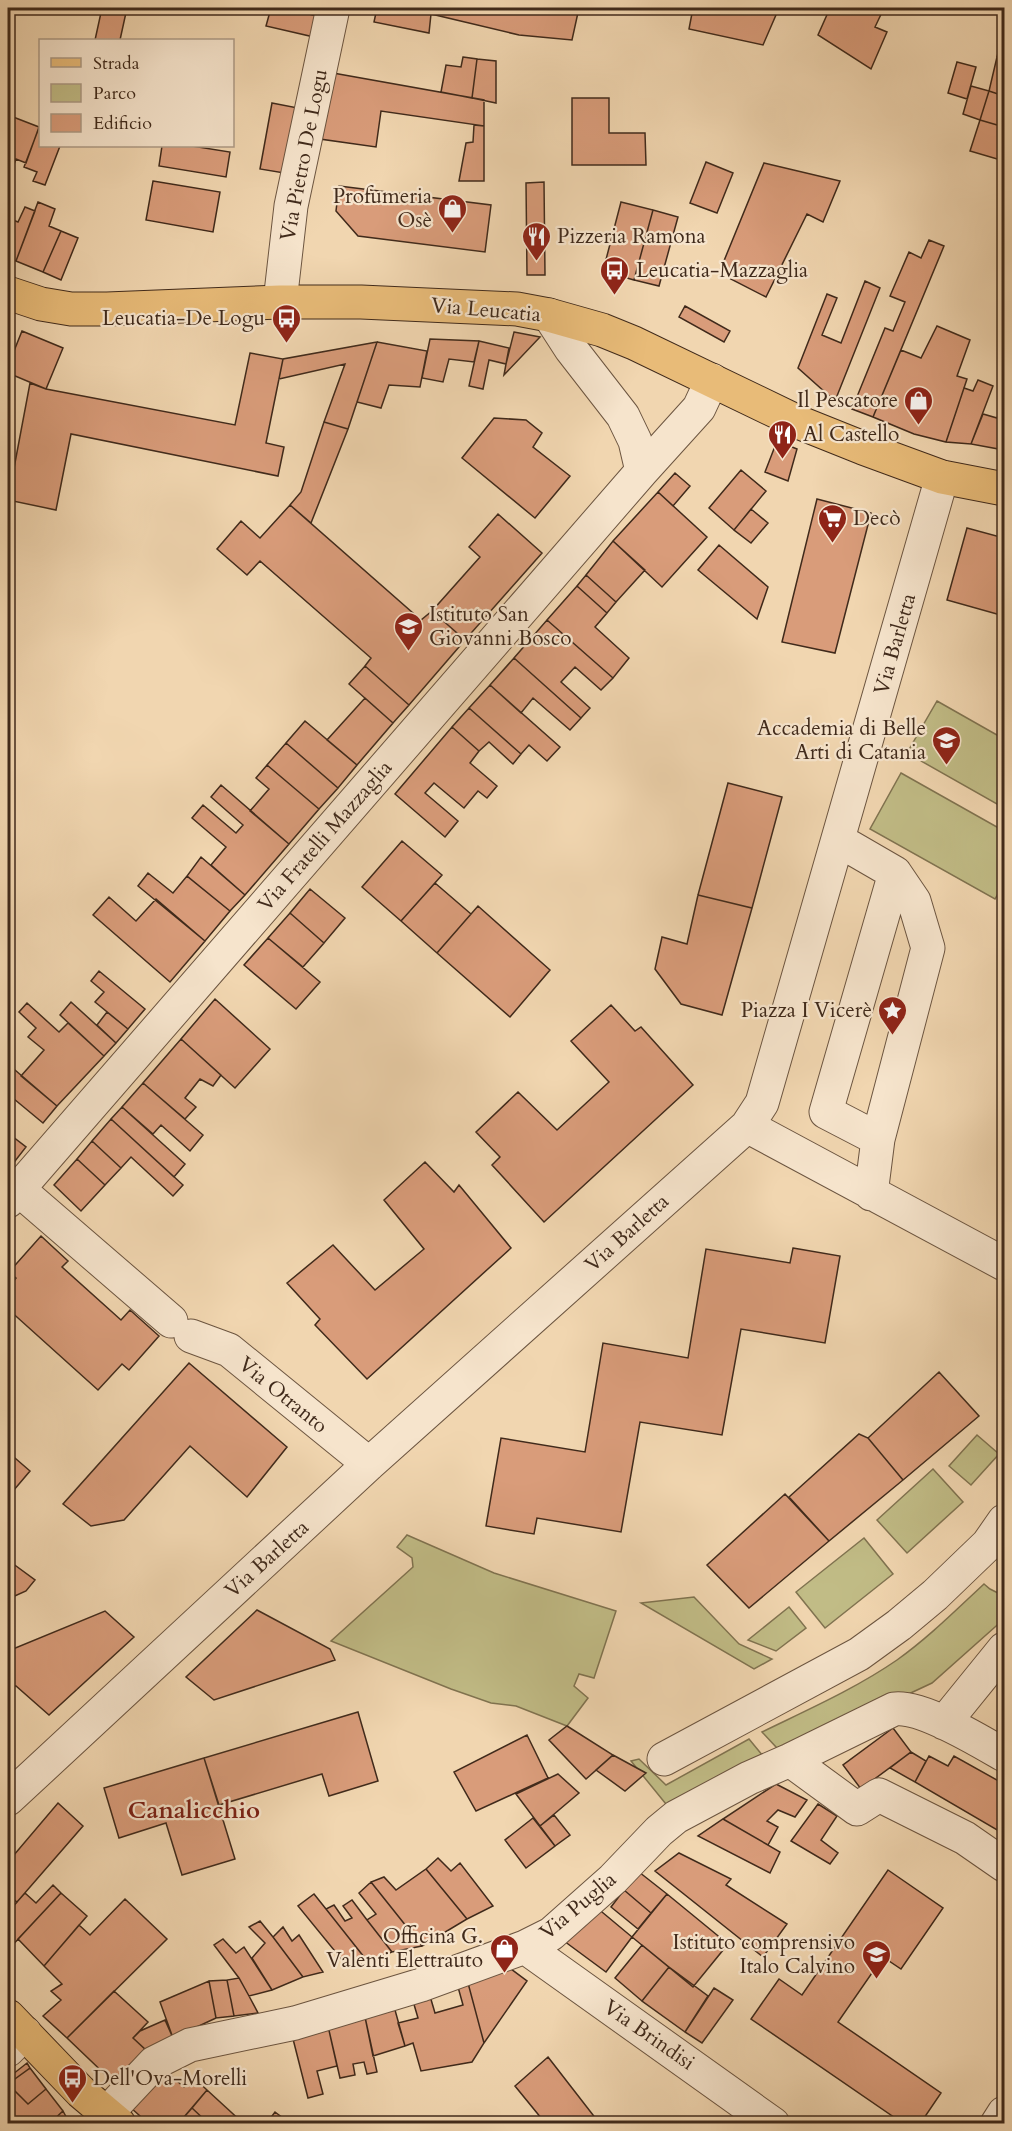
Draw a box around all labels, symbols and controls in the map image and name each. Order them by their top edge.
legend [39,39,234,147]
text: Strada [93,51,140,76]
street label: Via Pietro De Logu [273,66,335,244]
text: Parco [93,81,136,106]
text: Edificio [93,111,152,136]
place label: Profumeria Osè [333,182,432,235]
shop icon: Profumeria Osè [437,192,469,234]
restaurant icon: Pizzeria Ramona [520,220,552,262]
place label: Pizzeria Ramona [557,222,706,251]
bus stop icon: Leucatia-Mazzaglia [599,254,631,296]
place label: Leucatia-Mazzaglia [636,256,808,285]
street label: Via Leucatia [430,291,542,329]
bus stop icon: Leucatia-De Logu [270,302,302,344]
place label: Leucatia-De Logu [102,304,265,333]
shop icon: Il Pescatore [903,384,935,426]
place label: Il Pescatore [797,386,898,415]
restaurant icon: Al Castello [766,418,798,460]
place label: Al Castello [803,420,899,449]
supermarket icon: Decò [816,502,848,544]
place label: Decò [853,504,901,533]
street label: Via Barletta [867,590,923,698]
place label: Istituto San Giovanni Bosco [429,600,572,653]
school or university icon: Istituto San Giovanni Bosco [392,610,424,652]
place label: Accademia di Belle Arti di Catania [757,714,926,767]
school or university icon: Accademia di Belle Arti di Catania [931,724,963,766]
street label: Via Fratelli Mazzaglia [251,754,399,918]
place icon: Piazza I Vicerè [877,994,909,1036]
place label: Piazza I Vicerè [741,996,872,1025]
street label: Via Barletta [579,1187,675,1279]
street label: Via Otranto [232,1350,334,1440]
street label: Via Barletta [219,1513,315,1605]
district label: Canalicchio [128,1794,260,1827]
street label: Via Puglia [533,1865,623,1947]
place label: Officina G. Valenti Elettrauto [326,1922,483,1975]
place label: Istituto comprensivo Italo Calvino [673,1928,855,1981]
shop icon: Officina G. Valenti Elettrauto [488,1932,520,1974]
school or university icon: Istituto comprensivo Italo Calvino [860,1938,892,1980]
street label: Via Brindisi [597,1993,701,2077]
bus stop icon: Dell'Ova-Morelli [56,2062,88,2104]
place label: Dell'Ova-Morelli [93,2064,247,2093]

